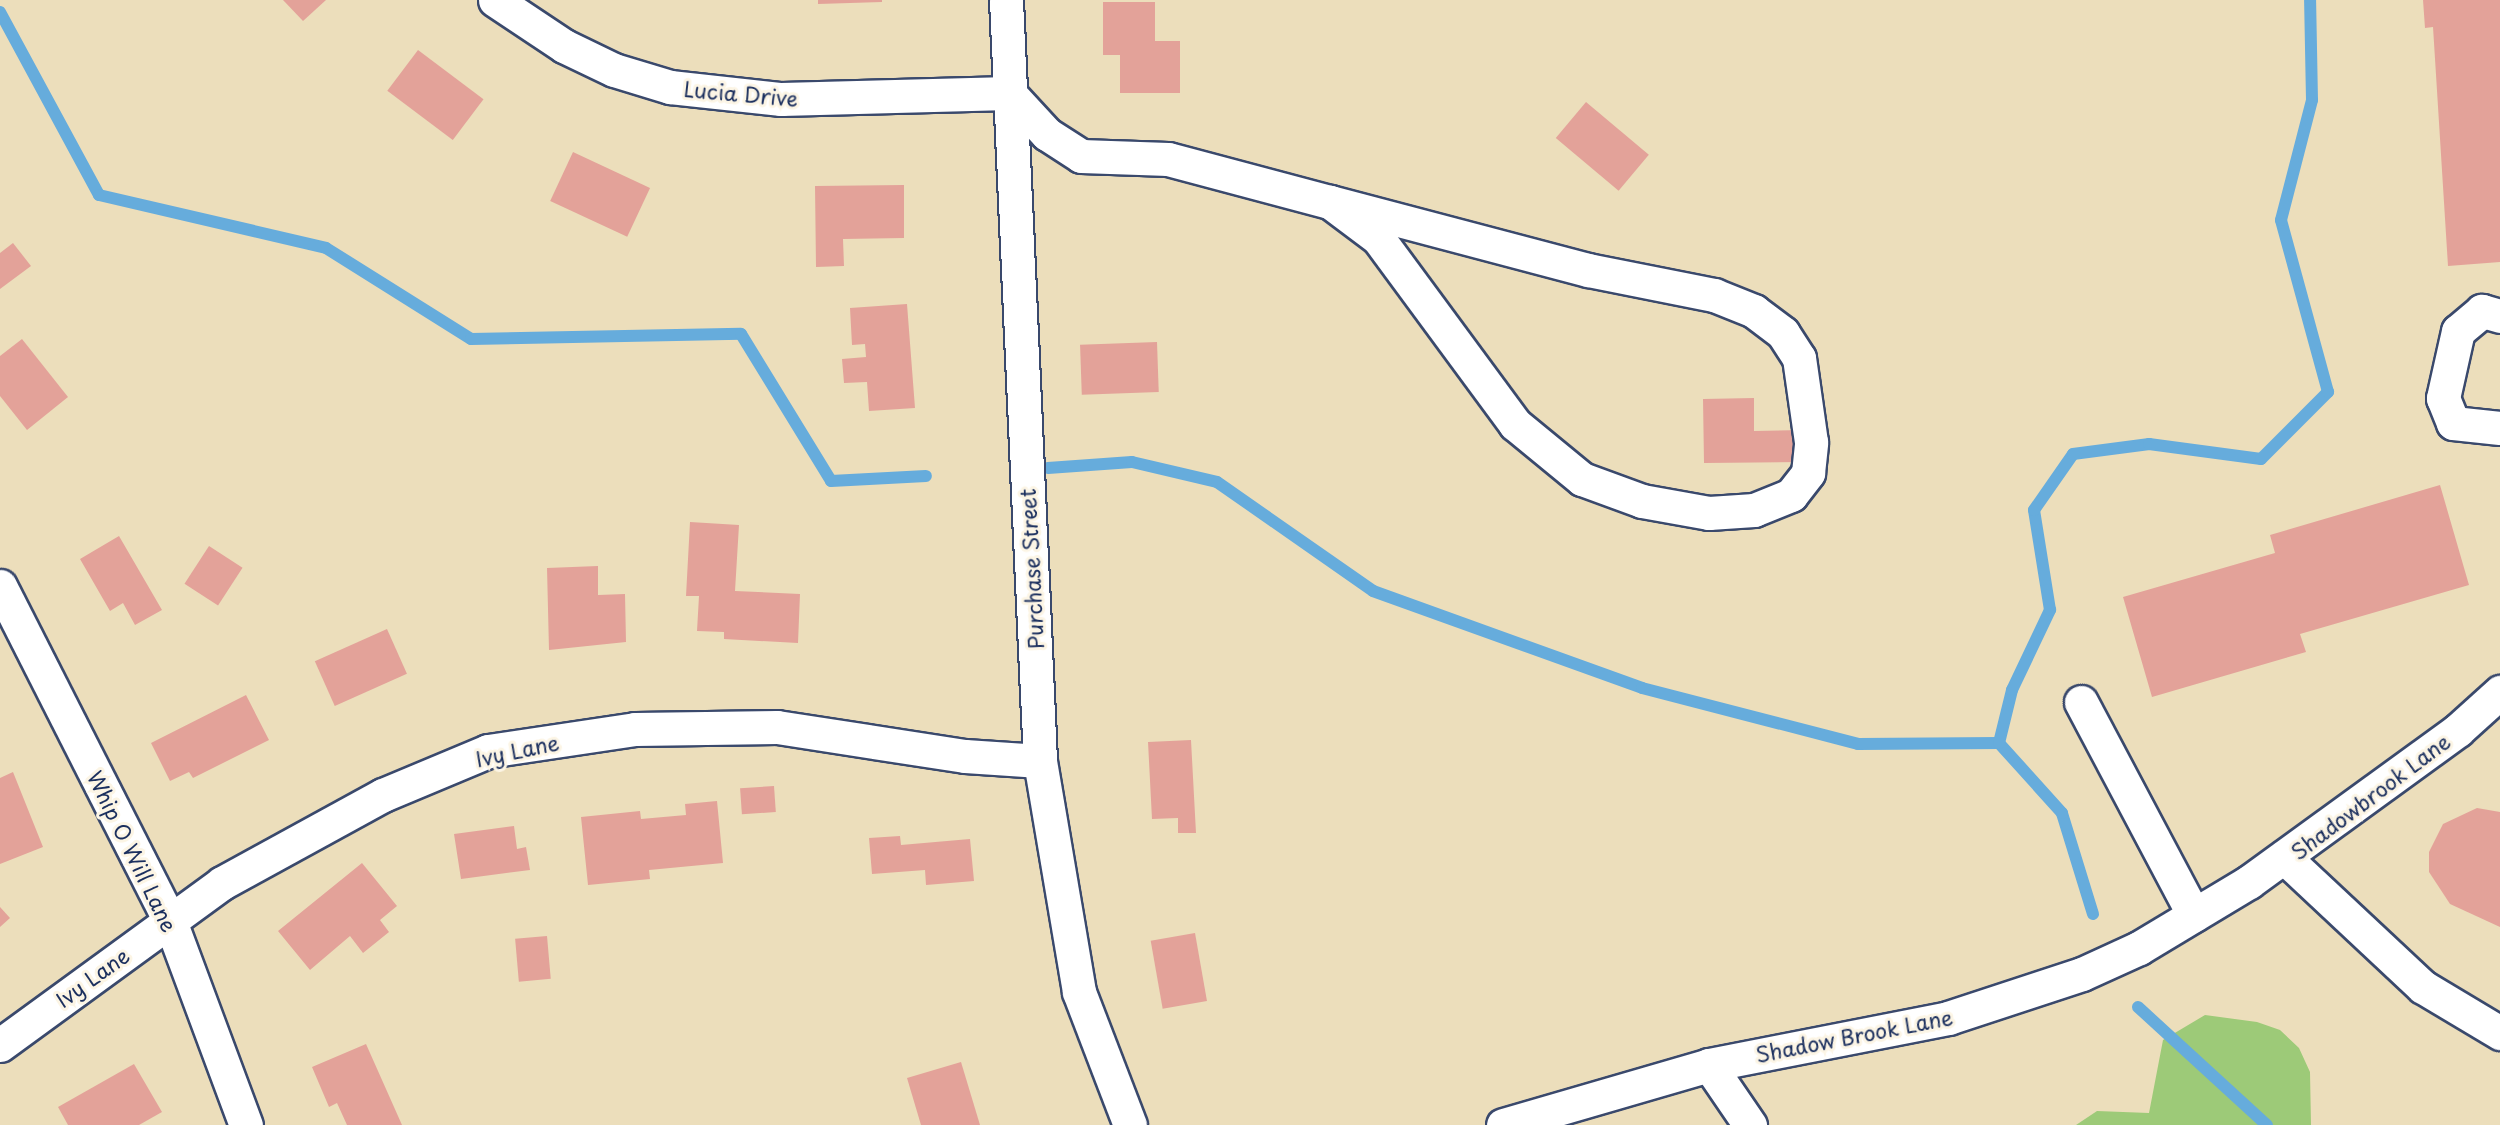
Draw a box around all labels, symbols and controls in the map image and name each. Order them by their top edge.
street label: Lucia Drive [683,76,799,110]
street label: Purchase Street [1014,488,1048,650]
street label: Shadowbrook Lane [2285,728,2455,864]
street label: Ivy Lane [473,729,561,771]
street label: Whip O Will Lane [83,766,183,936]
street label: Ivy Lane [50,942,134,1012]
street label: Shadow Brook Lane [1752,1003,1956,1067]

